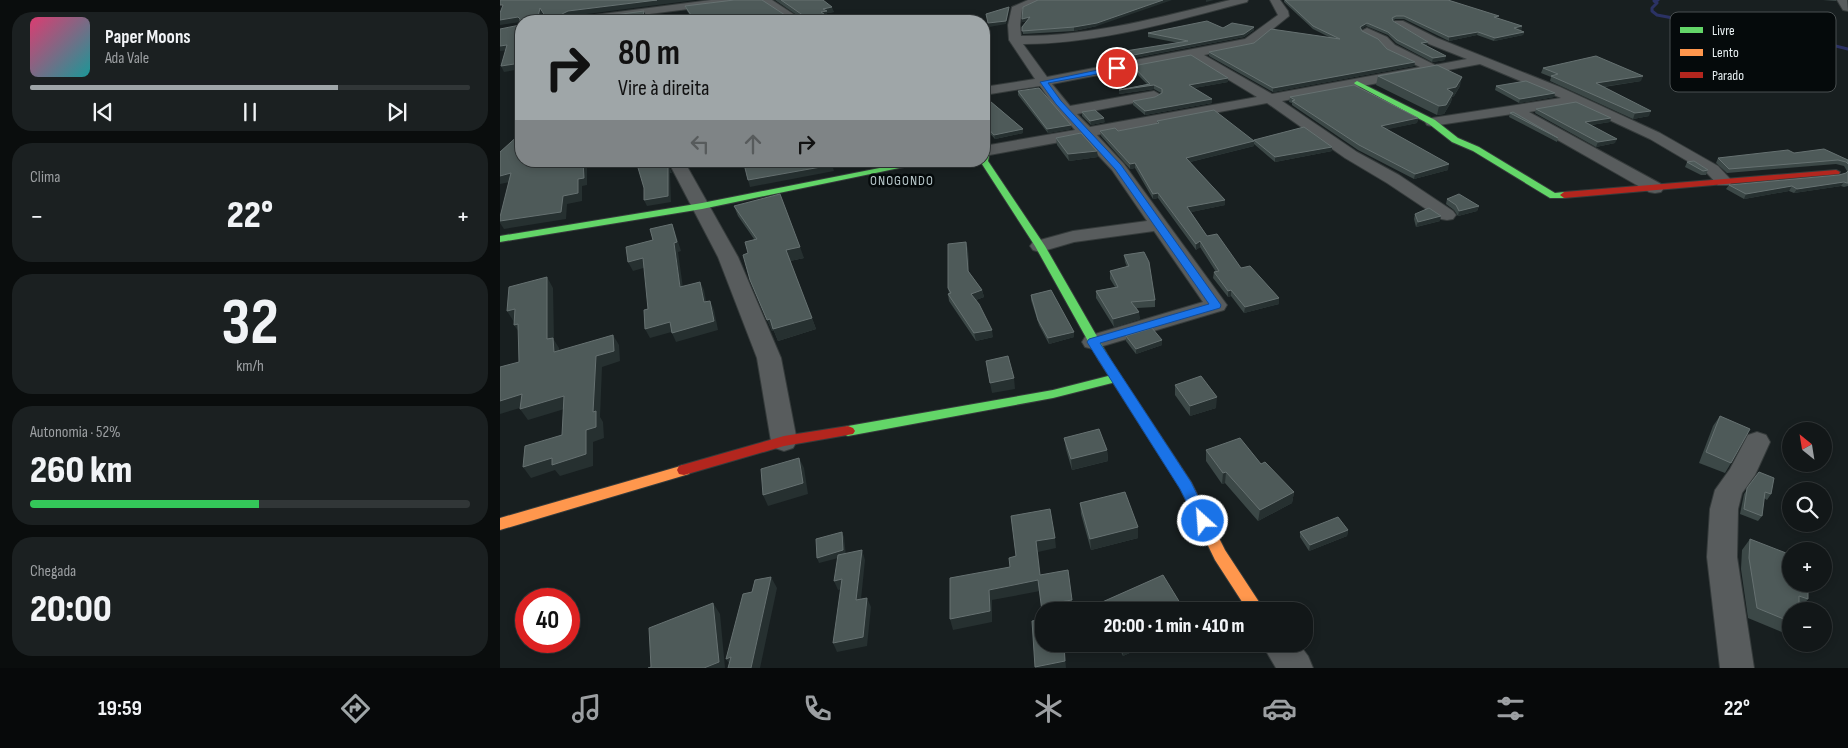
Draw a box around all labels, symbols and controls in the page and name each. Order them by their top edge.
legend [1670,12,1836,92]
text: Livre [1712,22,1735,39]
text: Paper Moons [105,26,191,49]
text: 80 m [618,32,680,75]
icon: right [535,35,600,100]
text: Lento [1712,44,1739,61]
pin [1096,47,1138,89]
text: Ada Vale [105,49,149,68]
icon: arrive [1103,54,1131,82]
text: Parado [1712,67,1744,84]
text: Vire à direita [618,75,710,102]
icon: previous [89,98,117,126]
icon: pause [236,98,264,126]
icon: next [383,98,411,126]
icon: left [686,130,714,158]
icon: ahead [739,130,767,158]
icon: right [792,130,820,158]
text: Clima [30,168,60,187]
district label: ONOGONDO [870,172,934,189]
text: 22° [227,193,273,238]
text: − [30,200,44,233]
text: + [456,200,470,233]
text: 32 [221,285,279,363]
text: km/h [236,357,264,376]
north arrow [1782,422,1832,472]
map controls [1782,422,1832,652]
text: Autonomia · 52% [30,423,121,442]
text: 260 km [30,448,132,493]
button: search [1782,482,1832,532]
position arrow [1176,494,1228,546]
button: + [1782,542,1832,592]
text: Chegada [30,562,76,581]
text: 20:00 [30,587,112,632]
speed limit sign: 40 [515,588,580,653]
button: − [1782,602,1832,652]
text: 20:00 · 1 min · 410 m [1104,615,1244,638]
icon: directions [338,691,373,726]
icon: music [569,691,604,726]
icon: phone [800,691,835,726]
icon: climate [1031,691,1066,726]
icon: car [1262,691,1297,726]
icon: filters [1493,691,1528,726]
text: 19:59 [98,695,142,722]
text: 22° [1724,695,1750,722]

